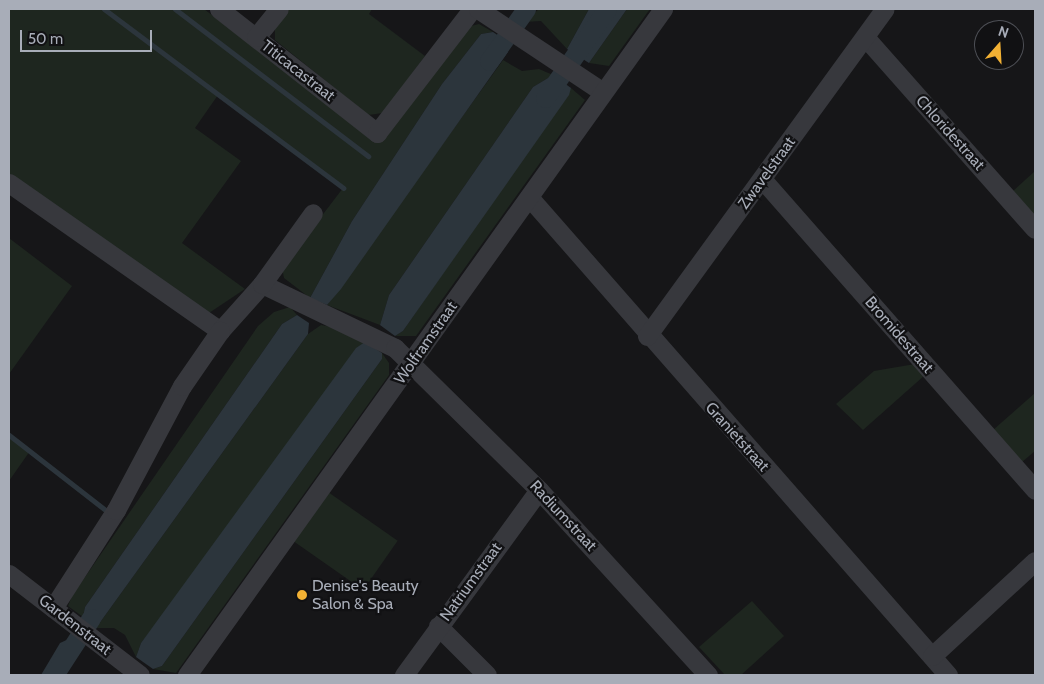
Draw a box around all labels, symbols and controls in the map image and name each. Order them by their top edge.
scale bar [22,20,155,52]
north arrow [974,20,1024,70]
text: N [996,22,1011,42]
text: 50 m [28,30,63,48]
street label: Titicacastraat [257,36,339,106]
street label: Chloridestraat [911,92,989,174]
street label: Zwavelstraat [734,133,800,213]
street label: Bromidestraat [861,293,937,377]
street label: Wolframstraat [390,298,462,388]
street label: Granietstraat [701,398,773,476]
street label: Radiumstraat [525,477,601,555]
street label: Natriumstraat [436,539,506,625]
place label: Denise's Beauty Salon & Spa [312,576,419,614]
marker: Denise's Beauty Salon & Spa [296,589,308,601]
street label: Gardenstraat [35,591,115,659]

